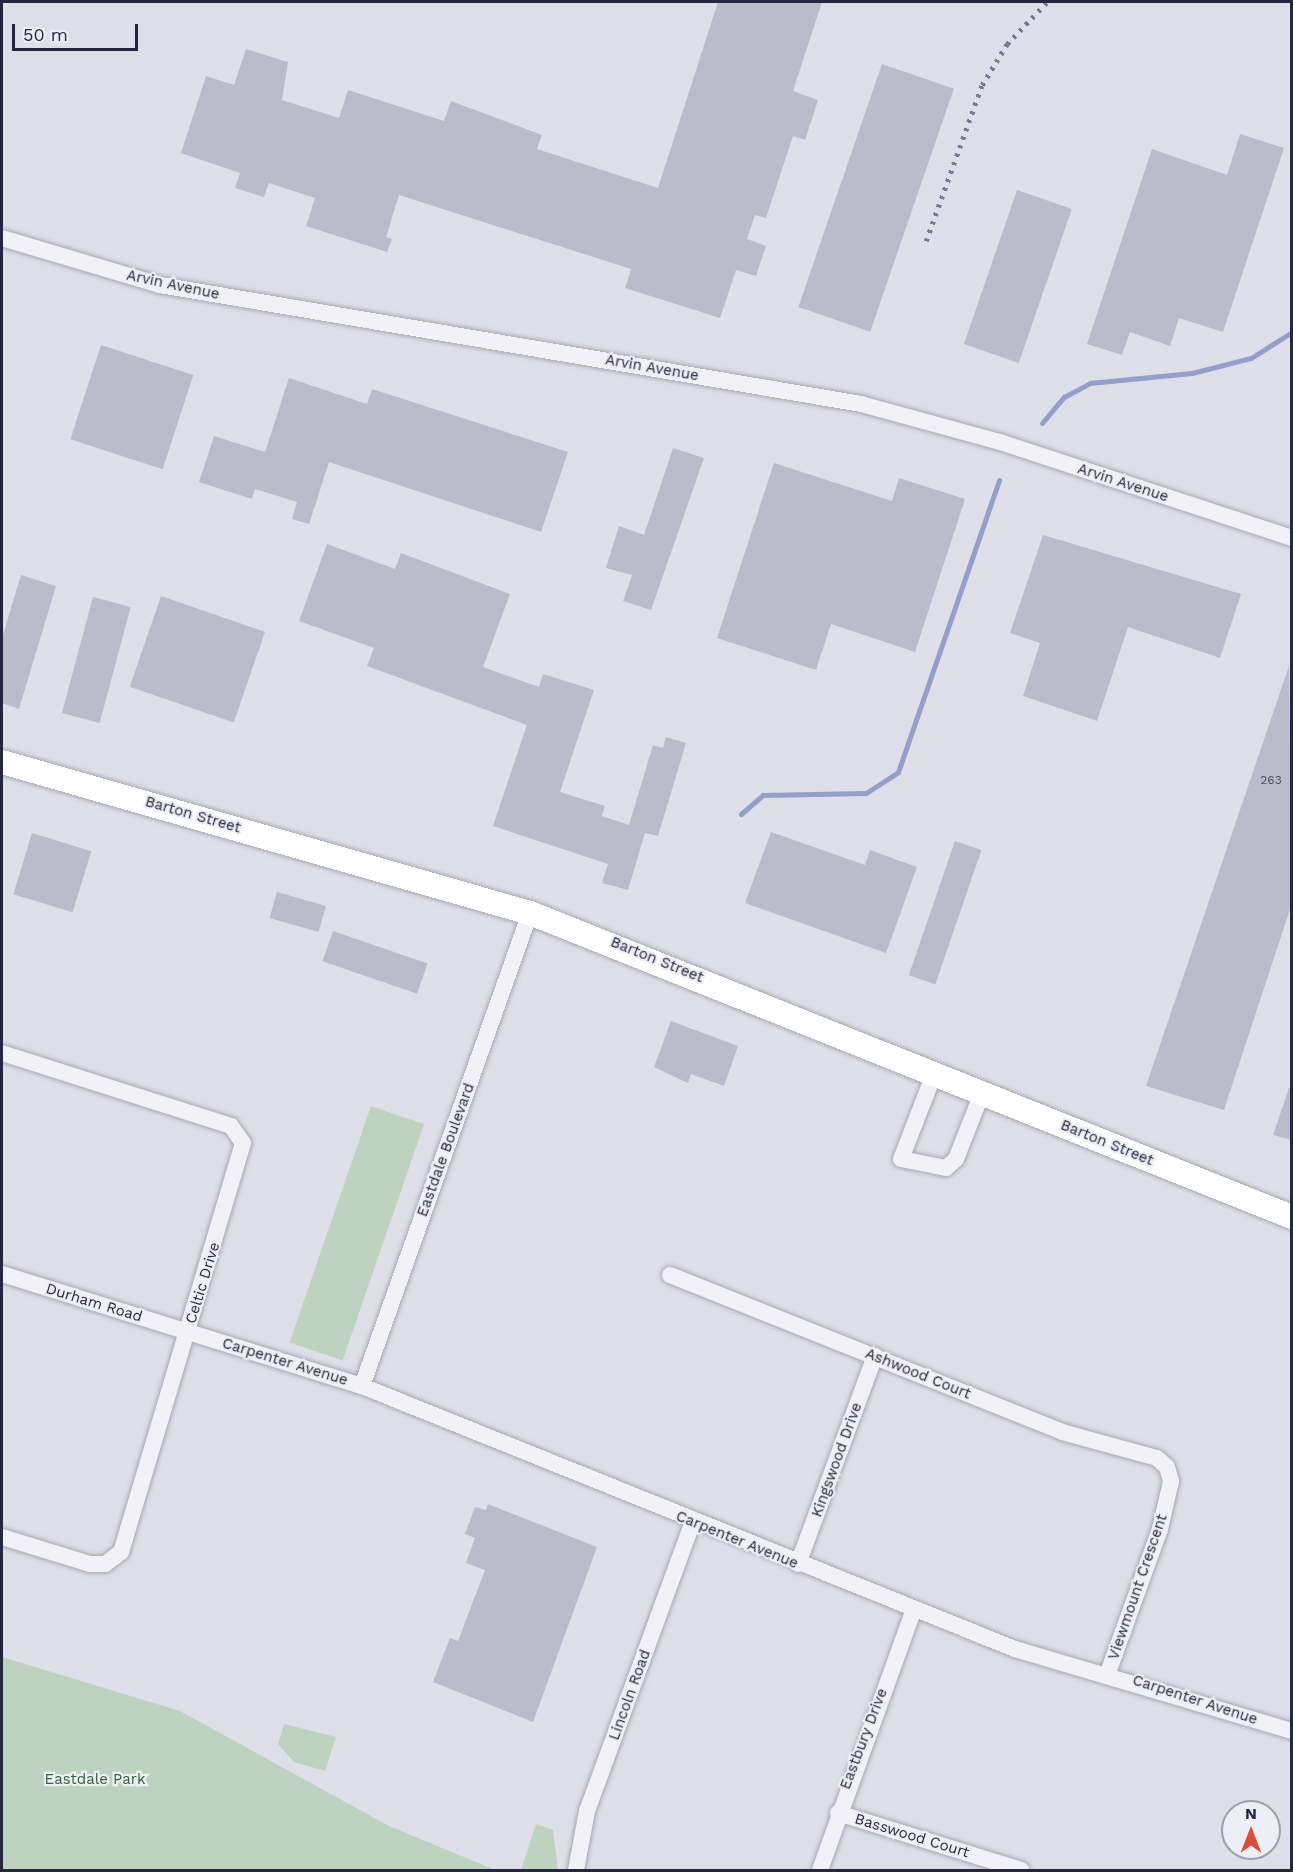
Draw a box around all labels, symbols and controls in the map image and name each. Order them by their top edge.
scale bar [15,12,141,50]
text: 50 m [23,24,68,45]
street label: Arvin Avenue [125,266,221,304]
street label: Arvin Avenue [604,351,700,385]
street label: Arvin Avenue [1075,460,1171,506]
house number: 263 [1260,774,1282,788]
street label: Barton Street [143,793,243,837]
street label: Barton Street [608,933,706,987]
street label: Eastdale Boulevard [413,1081,479,1219]
street label: Barton Street [1058,1116,1156,1170]
street label: Celtic Drive [182,1240,224,1326]
street label: Durham Road [44,1280,144,1326]
street label: Carpenter Avenue [220,1334,350,1390]
street label: Ashwood Court [863,1345,973,1403]
street label: Kingswood Drive [808,1400,866,1520]
street label: Carpenter Avenue [673,1507,801,1573]
street label: Viewmount Crescent [1105,1512,1171,1662]
street label: Lincoln Road [605,1647,655,1743]
street label: Carpenter Avenue [1130,1671,1260,1729]
street label: Eastbury Drive [836,1686,892,1792]
park label: Eastdale Park [45,1771,145,1789]
north arrow [1221,1800,1281,1860]
text: N [1245,1804,1257,1823]
street label: Basswood Court [852,1810,972,1862]

